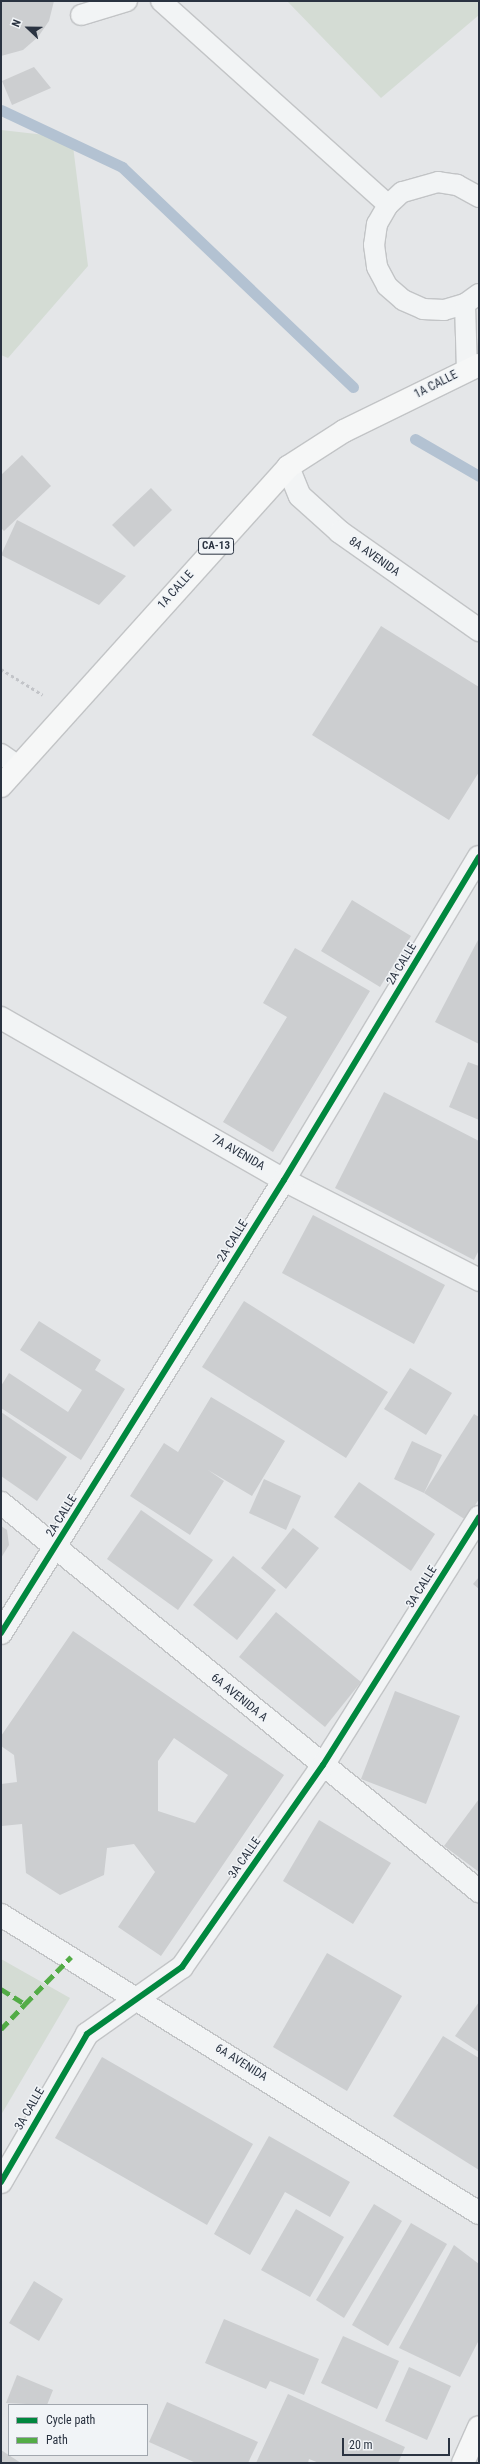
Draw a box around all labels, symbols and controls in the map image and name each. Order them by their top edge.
north arrow [8,8,48,48]
text: N [9,18,24,29]
street label: 1A CALLE [412,368,460,402]
street label: 8A AVENIDA [346,534,402,580]
road number: CA-13 [198,537,234,555]
street label: 1A CALLE [155,568,197,612]
street label: 2A CALLE [384,940,420,988]
street label: 7A AVENIDA [209,1132,267,1174]
street label: 2A CALLE [215,1217,251,1265]
street label: 2A CALLE [44,1492,80,1540]
street label: 3A CALLE [404,1563,440,1611]
street label: 6A AVENIDA A [208,1671,270,1725]
street label: 3A CALLE [226,1835,264,1881]
street label: 6A AVENIDA [212,2041,270,2085]
street label: 3A CALLE [12,2085,48,2133]
legend [8,2404,148,2456]
text: Cycle path [46,2413,95,2427]
scale bar [344,2430,452,2456]
text: Path [46,2433,68,2447]
text: 20 m [349,2438,373,2452]

